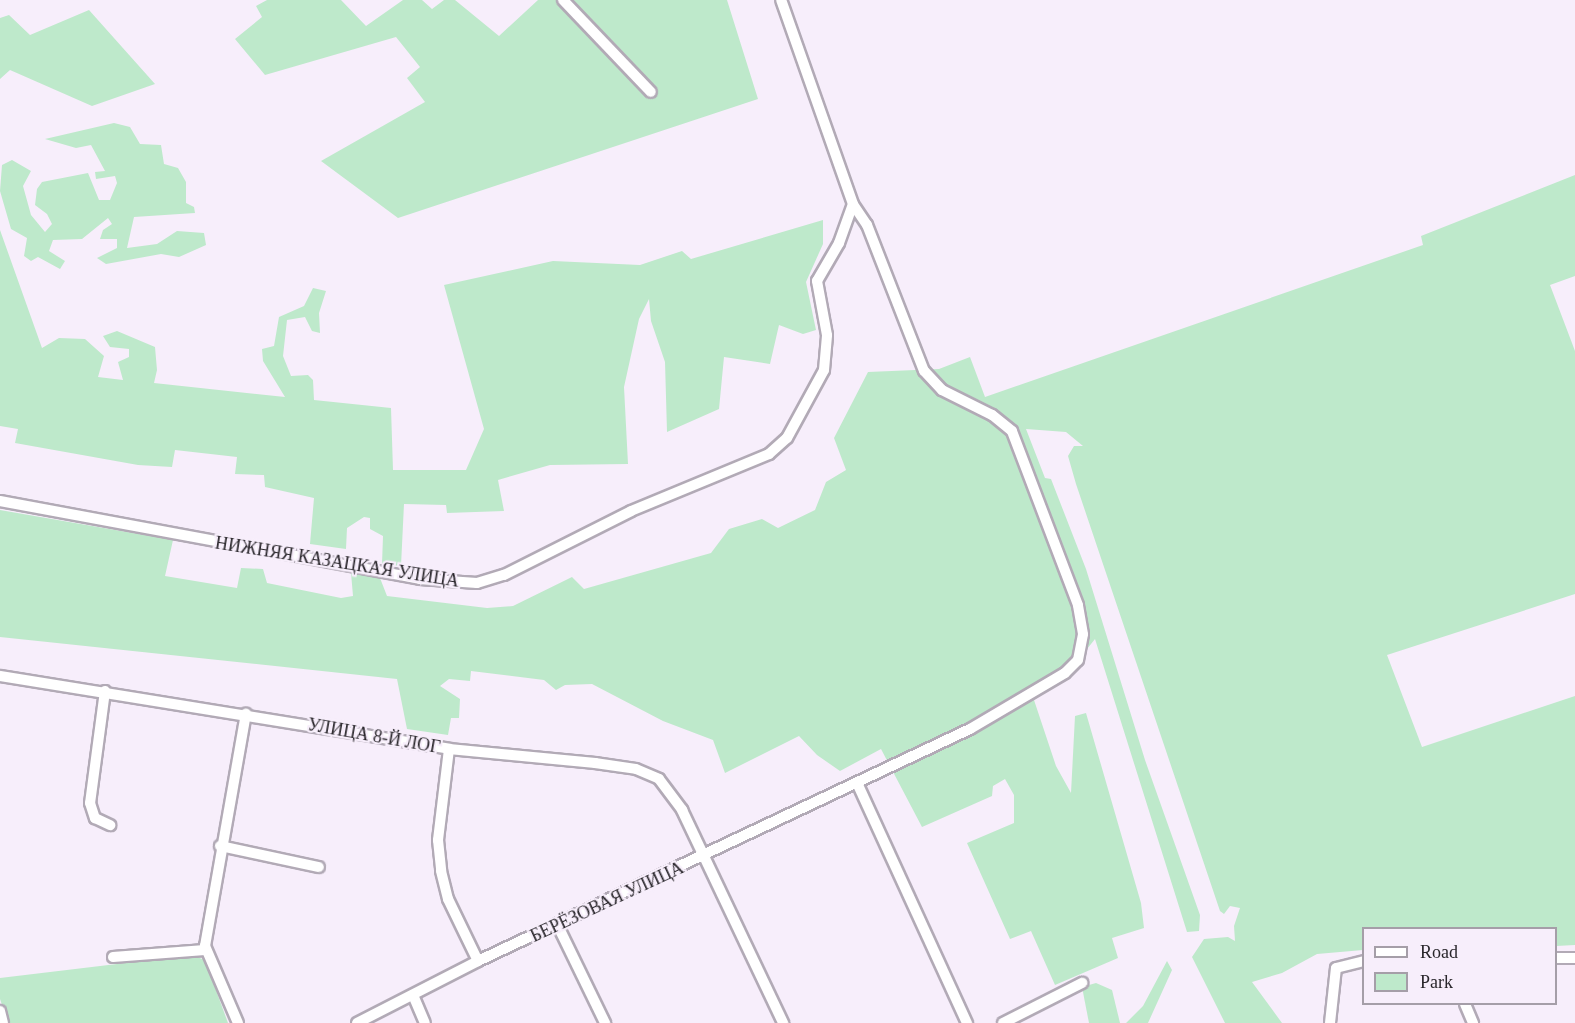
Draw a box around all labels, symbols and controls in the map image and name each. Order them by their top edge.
street label: НИЖНЯЯ КАЗАЦКАЯ УЛИЦА [214,532,460,592]
street label: УЛИЦА 8-Й ЛОГ [306,714,442,758]
street label: БЕРЁЗОВАЯ УЛИЦА [527,857,687,947]
legend [1362,927,1557,1005]
text: Road [1420,942,1458,962]
text: Park [1420,972,1453,992]

